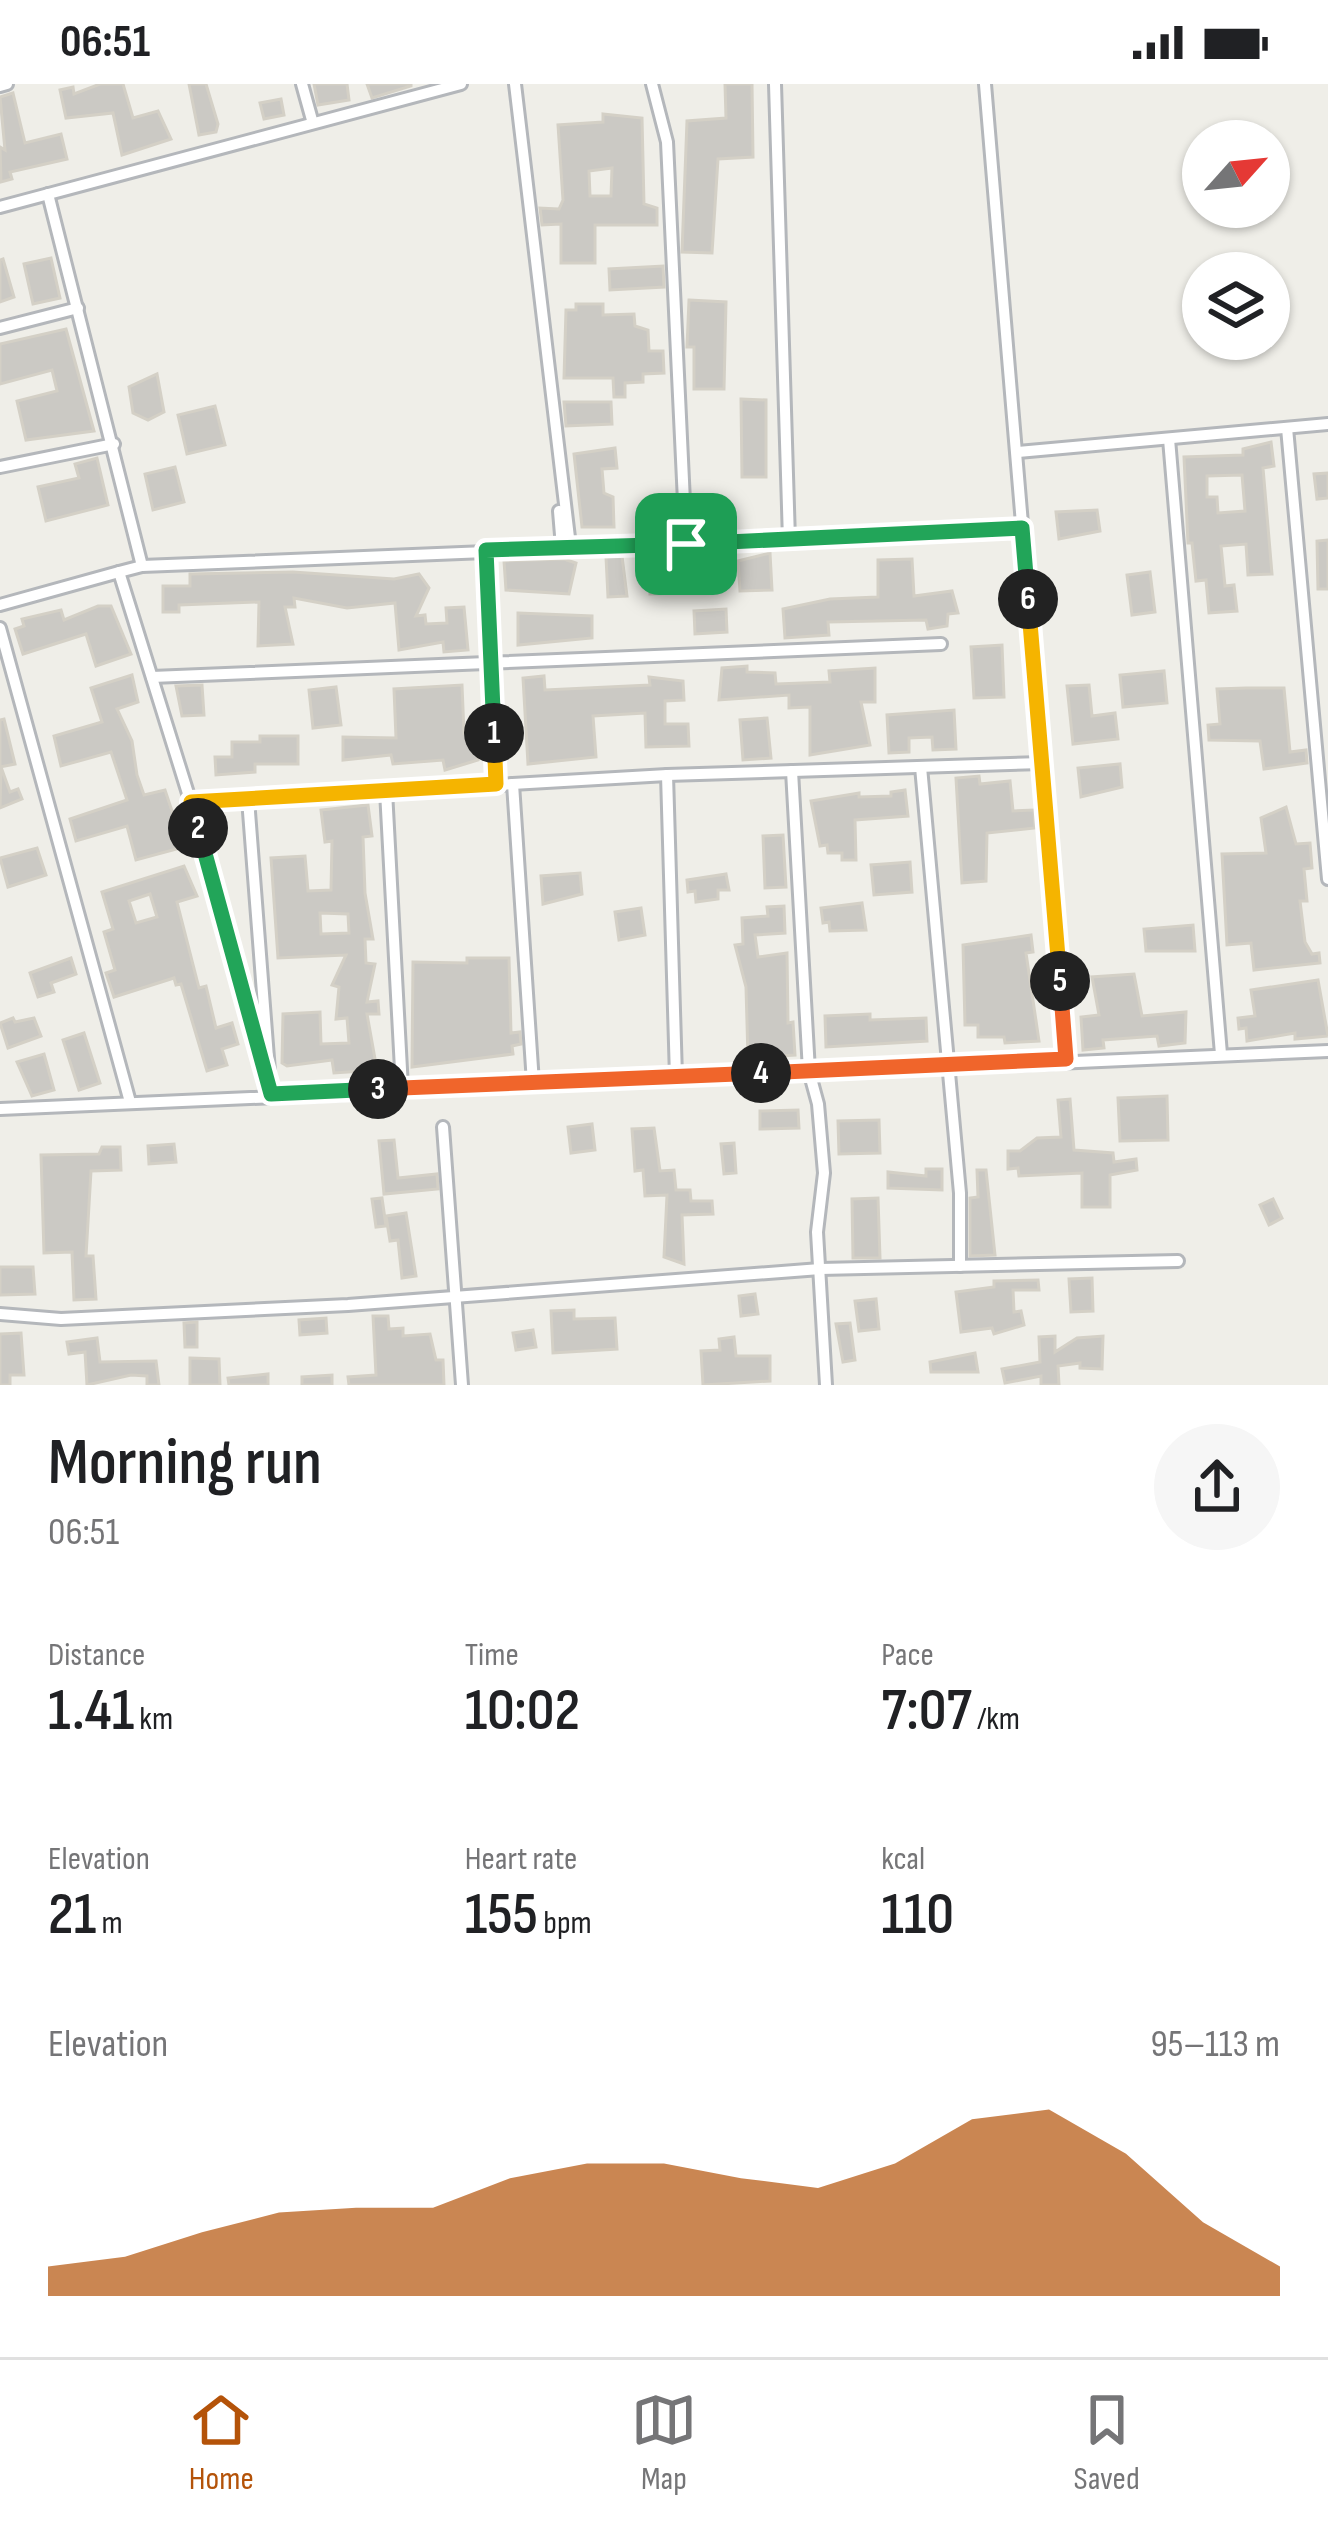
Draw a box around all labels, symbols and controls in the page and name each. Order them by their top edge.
text: 06:51 [60,15,150,70]
north arrow [1182,120,1290,228]
map controls [1182,120,1290,360]
button: layers [1182,252,1290,360]
pin [635,493,737,595]
icon: arrive [653,511,719,577]
pin: 6 [998,569,1058,629]
text: 6 [1020,579,1036,619]
pin: 1 [464,703,524,763]
text: 1 [488,713,500,753]
pin: 2 [168,798,228,858]
text: 2 [191,808,205,848]
pin: 5 [1030,951,1090,1011]
text: 5 [1053,961,1067,1001]
pin: 4 [731,1043,791,1103]
text: 4 [753,1053,769,1093]
pin: 3 [348,1059,408,1119]
text: 3 [371,1069,385,1109]
text: Morning run [48,1424,322,1503]
button: share [1154,1424,1280,1550]
text: 06:51 [48,1509,119,1556]
text: Distance [48,1635,145,1675]
text: Time [465,1635,519,1675]
text: Pace [881,1635,934,1675]
text: 1.41 [48,1675,134,1747]
text: 10:02 [465,1675,580,1747]
text: 7:07 [881,1675,972,1747]
text: km [134,1699,173,1739]
text: /km [972,1699,1020,1739]
text: Elevation [48,1839,150,1879]
text: Heart rate [465,1839,577,1879]
text: kcal [881,1839,925,1879]
text: 21 [48,1879,96,1951]
text: 155 [465,1879,538,1951]
text: 110 [881,1879,954,1951]
text: m [96,1903,123,1943]
text: bpm [538,1903,592,1943]
text: Elevation [48,2021,168,2068]
text: 95–113 m [1150,2021,1280,2068]
tab: Home [188,2387,254,2499]
tab: Map [631,2387,697,2499]
tab: Saved [1074,2387,1140,2499]

